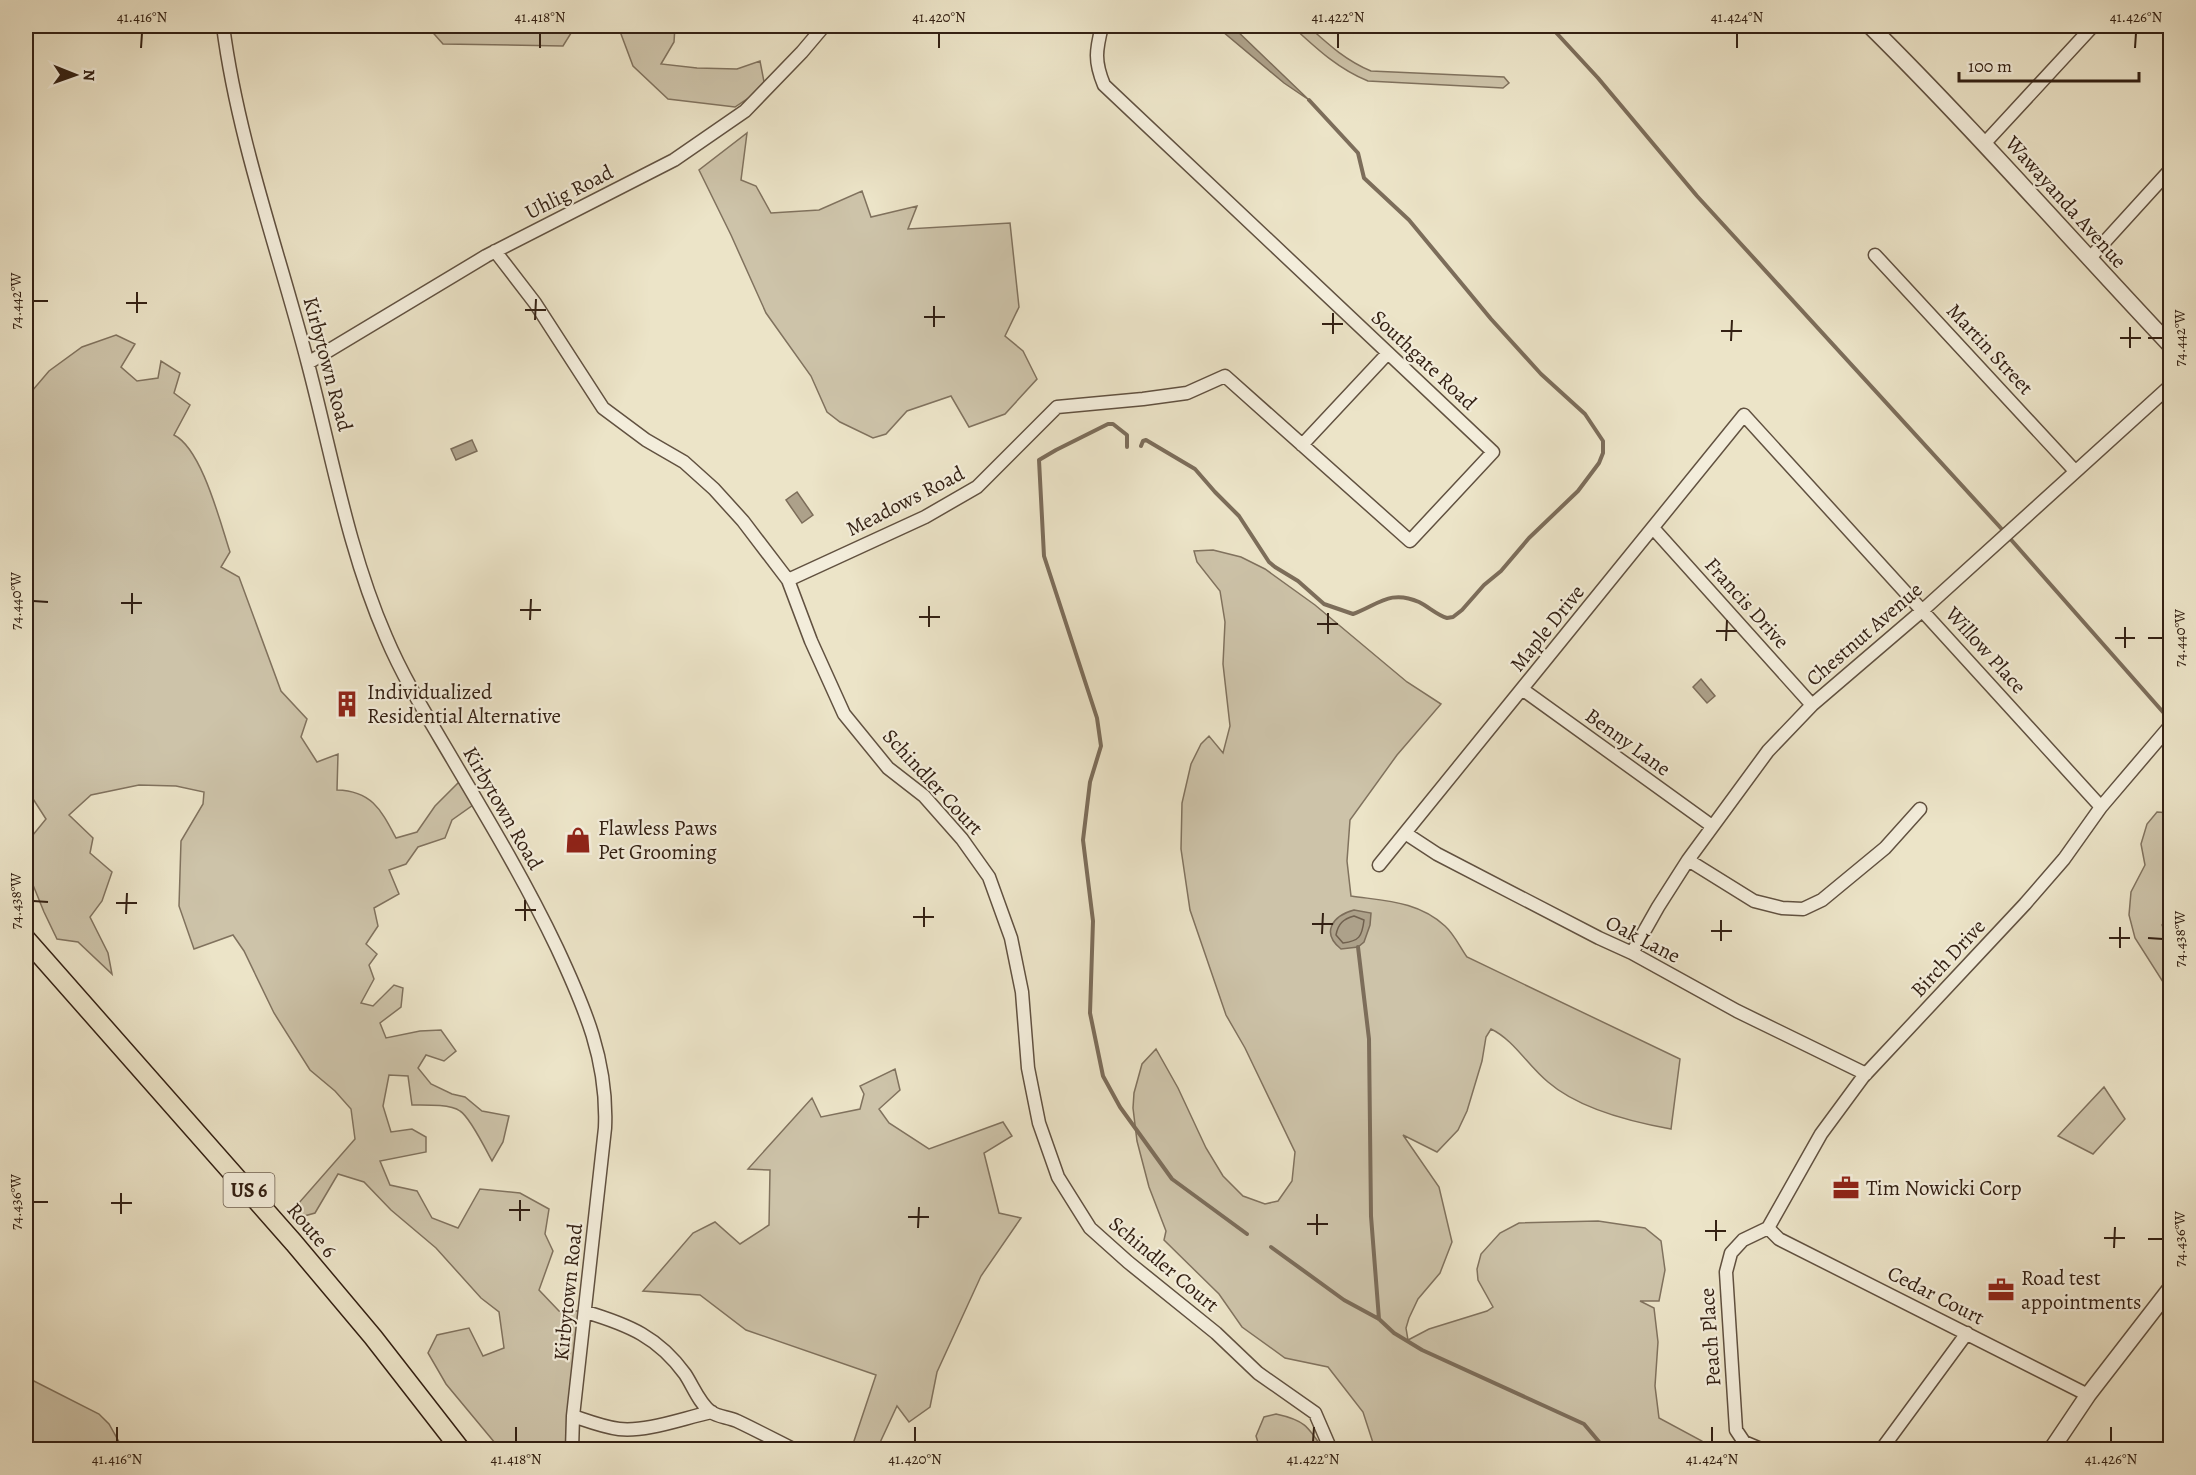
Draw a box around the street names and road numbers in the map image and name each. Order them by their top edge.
street label: Wawayanda Avenue [1998,129,2133,274]
street label: Uhlig Road [520,158,618,226]
street label: Kirbytown Road [297,294,360,435]
street label: Martin Street [1940,297,2040,401]
street label: Southgate Road [1365,304,1483,417]
street label: Meadows Road [841,459,970,543]
street label: Francis Drive [1698,551,1796,655]
street label: Chestnut Avenue [1800,576,1928,692]
street label: Maple Drive [1503,579,1591,677]
street label: Willow Place [1939,600,2033,700]
street label: Benny Lane [1580,702,1676,782]
street label: Schindler Court [876,723,990,841]
street label: Kirbytown Road [456,741,550,875]
street label: Oak Lane [1601,908,1685,970]
street label: Birch Drive [1905,913,1991,1003]
road number: US 6 [224,1173,274,1207]
street label: Route 6 [281,1196,344,1264]
street label: Schindler Court [1103,1210,1225,1318]
street label: Kirbytown Road [547,1221,589,1362]
street label: Cedar Court [1883,1259,1989,1331]
street label: Peach Place [1693,1287,1727,1387]

